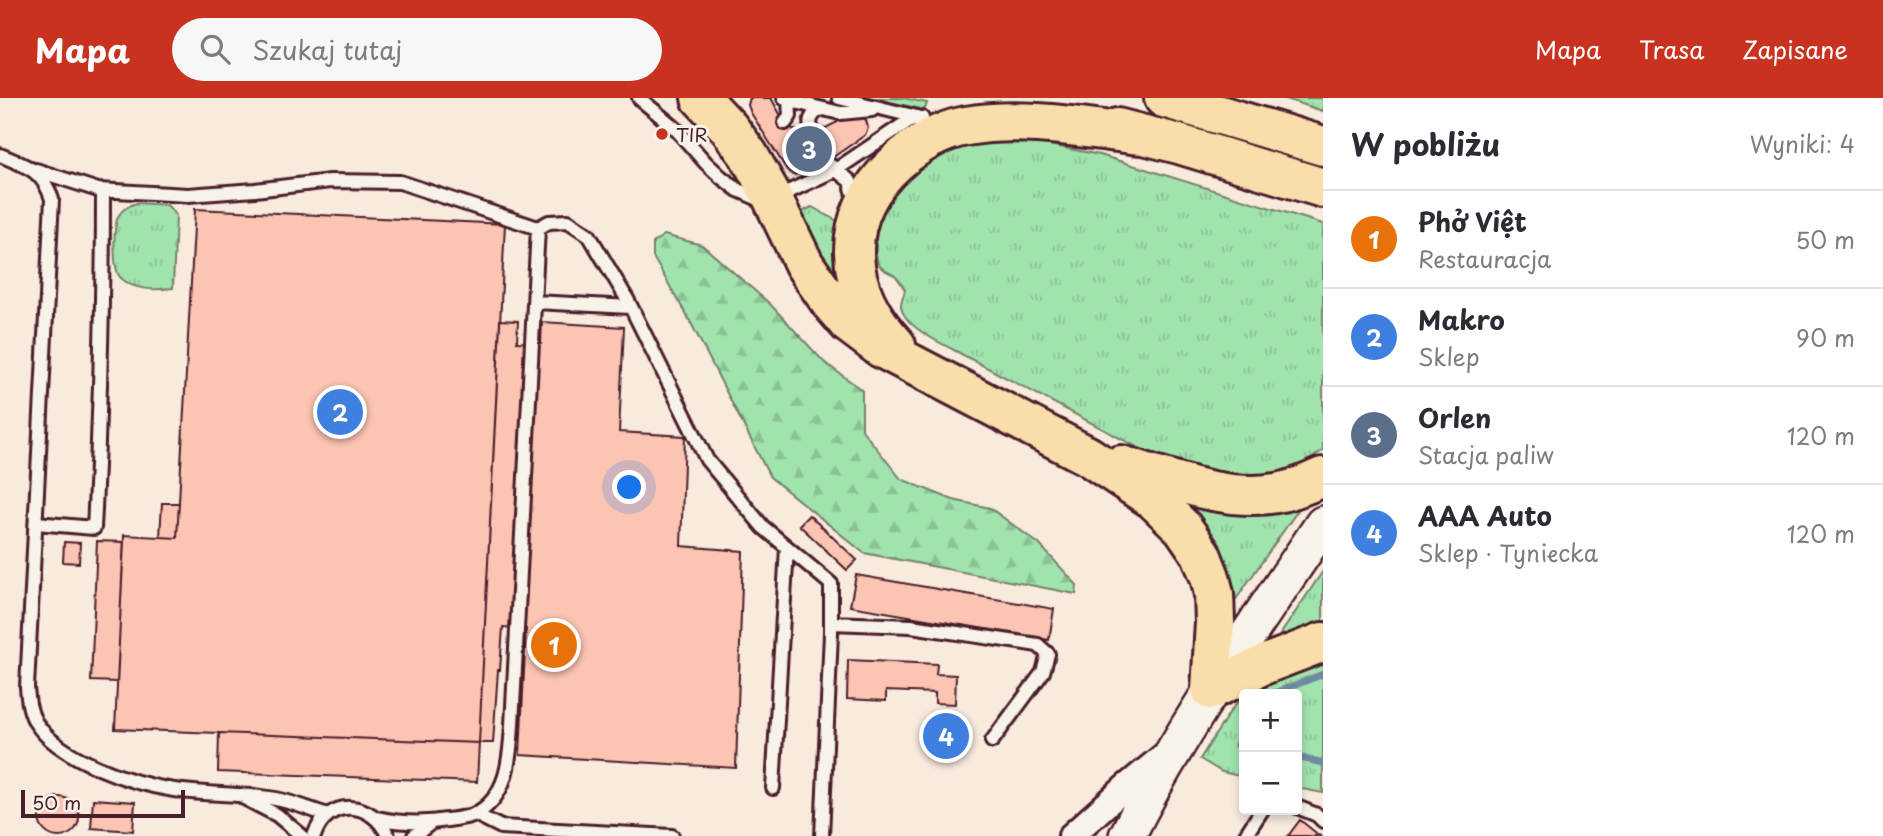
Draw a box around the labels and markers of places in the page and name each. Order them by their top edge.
place label: TIR [676,120,708,148]
pin: 3 [786,123,832,175]
marker: TIR [654,126,670,142]
pin: 2 [317,386,363,438]
pin: 1 [531,619,577,671]
pin: 4 [923,710,969,762]

